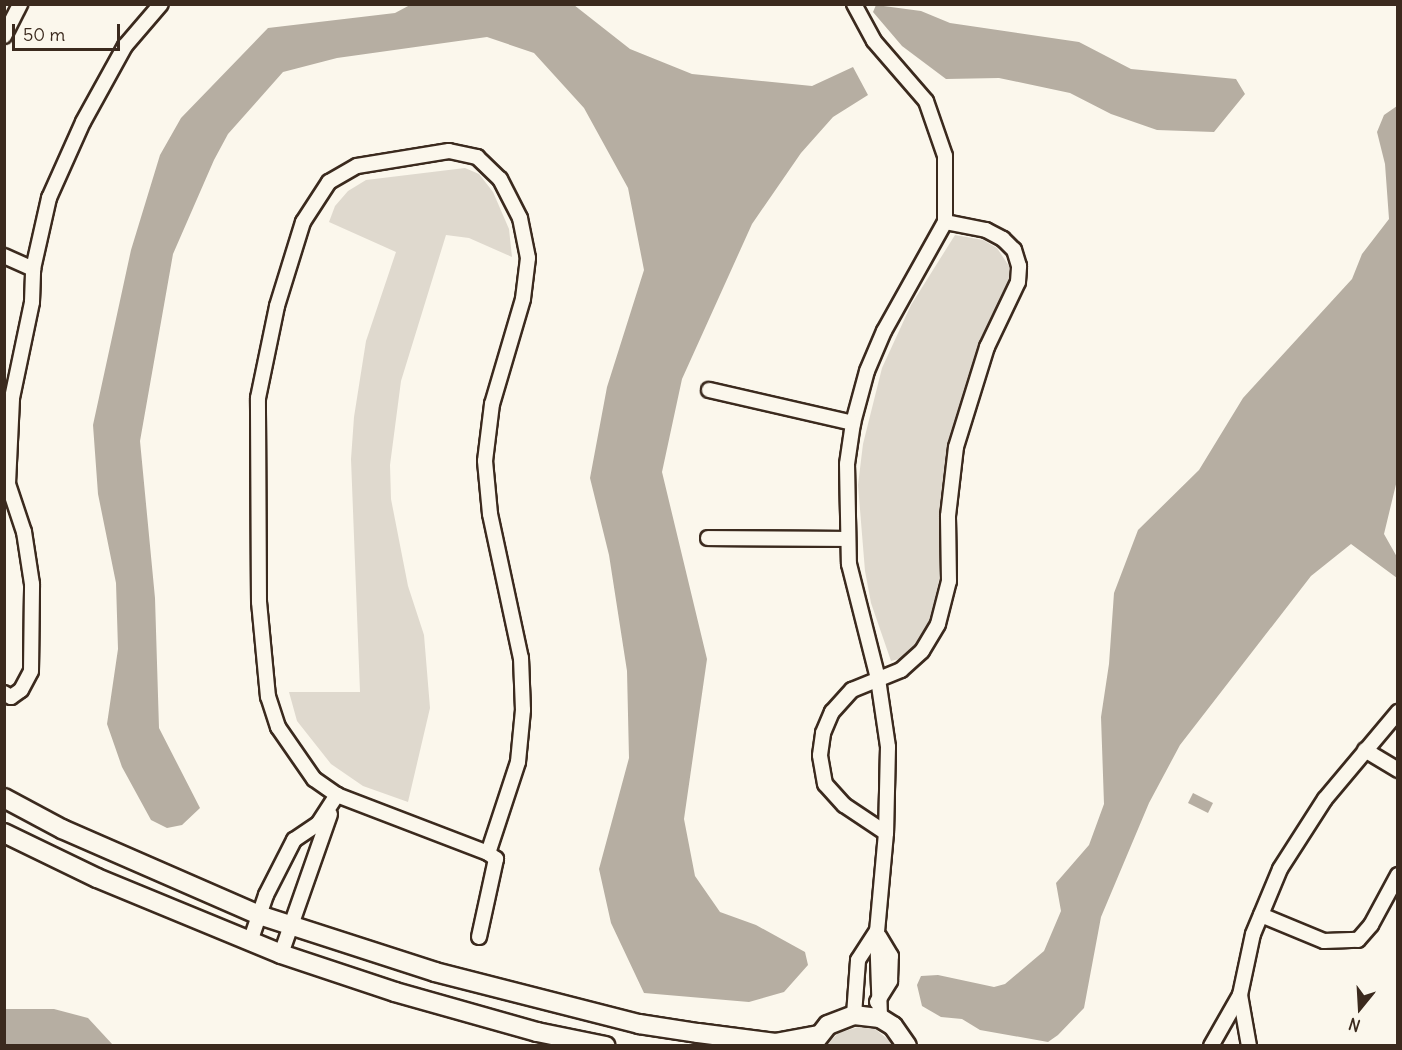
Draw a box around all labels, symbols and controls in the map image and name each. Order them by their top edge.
scale bar [15,12,123,50]
text: 50 m [23,23,65,46]
north arrow [1330,978,1390,1038]
text: N [1346,1014,1363,1036]

